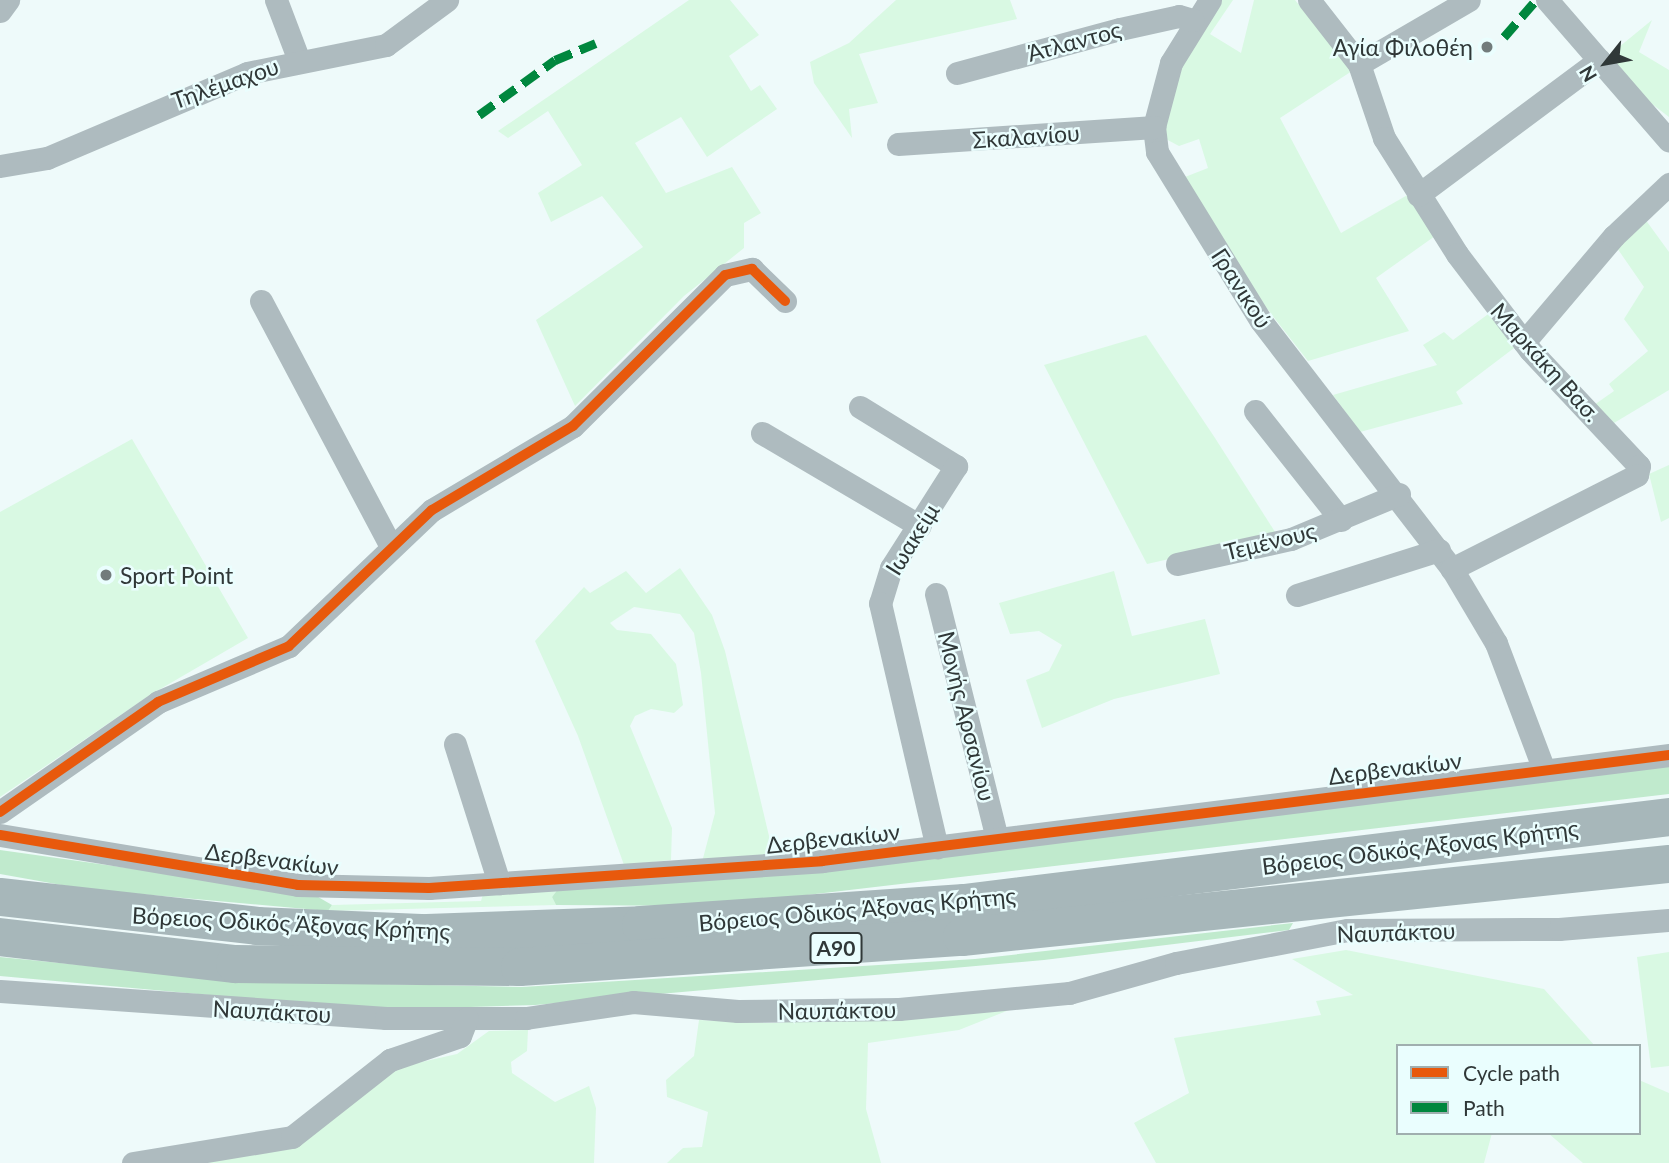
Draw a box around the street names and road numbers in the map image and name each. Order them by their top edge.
street label: Άτλαντος [1024,15,1124,67]
street label: Τηλέμαχου [168,52,282,114]
street label: Σκαλανίου [971,118,1081,154]
street label: Γρανικού [1206,243,1278,333]
street label: Μαρκάκη Βασ. [1485,297,1607,427]
street label: Ιωακείμ [879,498,945,580]
street label: Τεμένους [1221,516,1319,566]
street label: Μονής Αρσανίου [932,628,1002,804]
street label: Δερβενακίων [1327,746,1463,790]
street label: Βόρειος Οδικός Άξονας Κρήτης [1260,814,1580,880]
street label: Δερβενακίων [765,817,901,859]
street label: Δερβενακίων [204,837,340,881]
street label: Βόρειος Οδικός Άξονας Κρήτης [697,881,1017,937]
street label: Βόρειος Οδικός Άξονας Κρήτης [131,901,451,945]
street label: Ναυπάκτου [1336,916,1456,948]
road number: Α90 [808,930,864,965]
street label: Ναυπάκτου [212,994,332,1028]
street label: Ναυπάκτου [777,995,897,1025]

